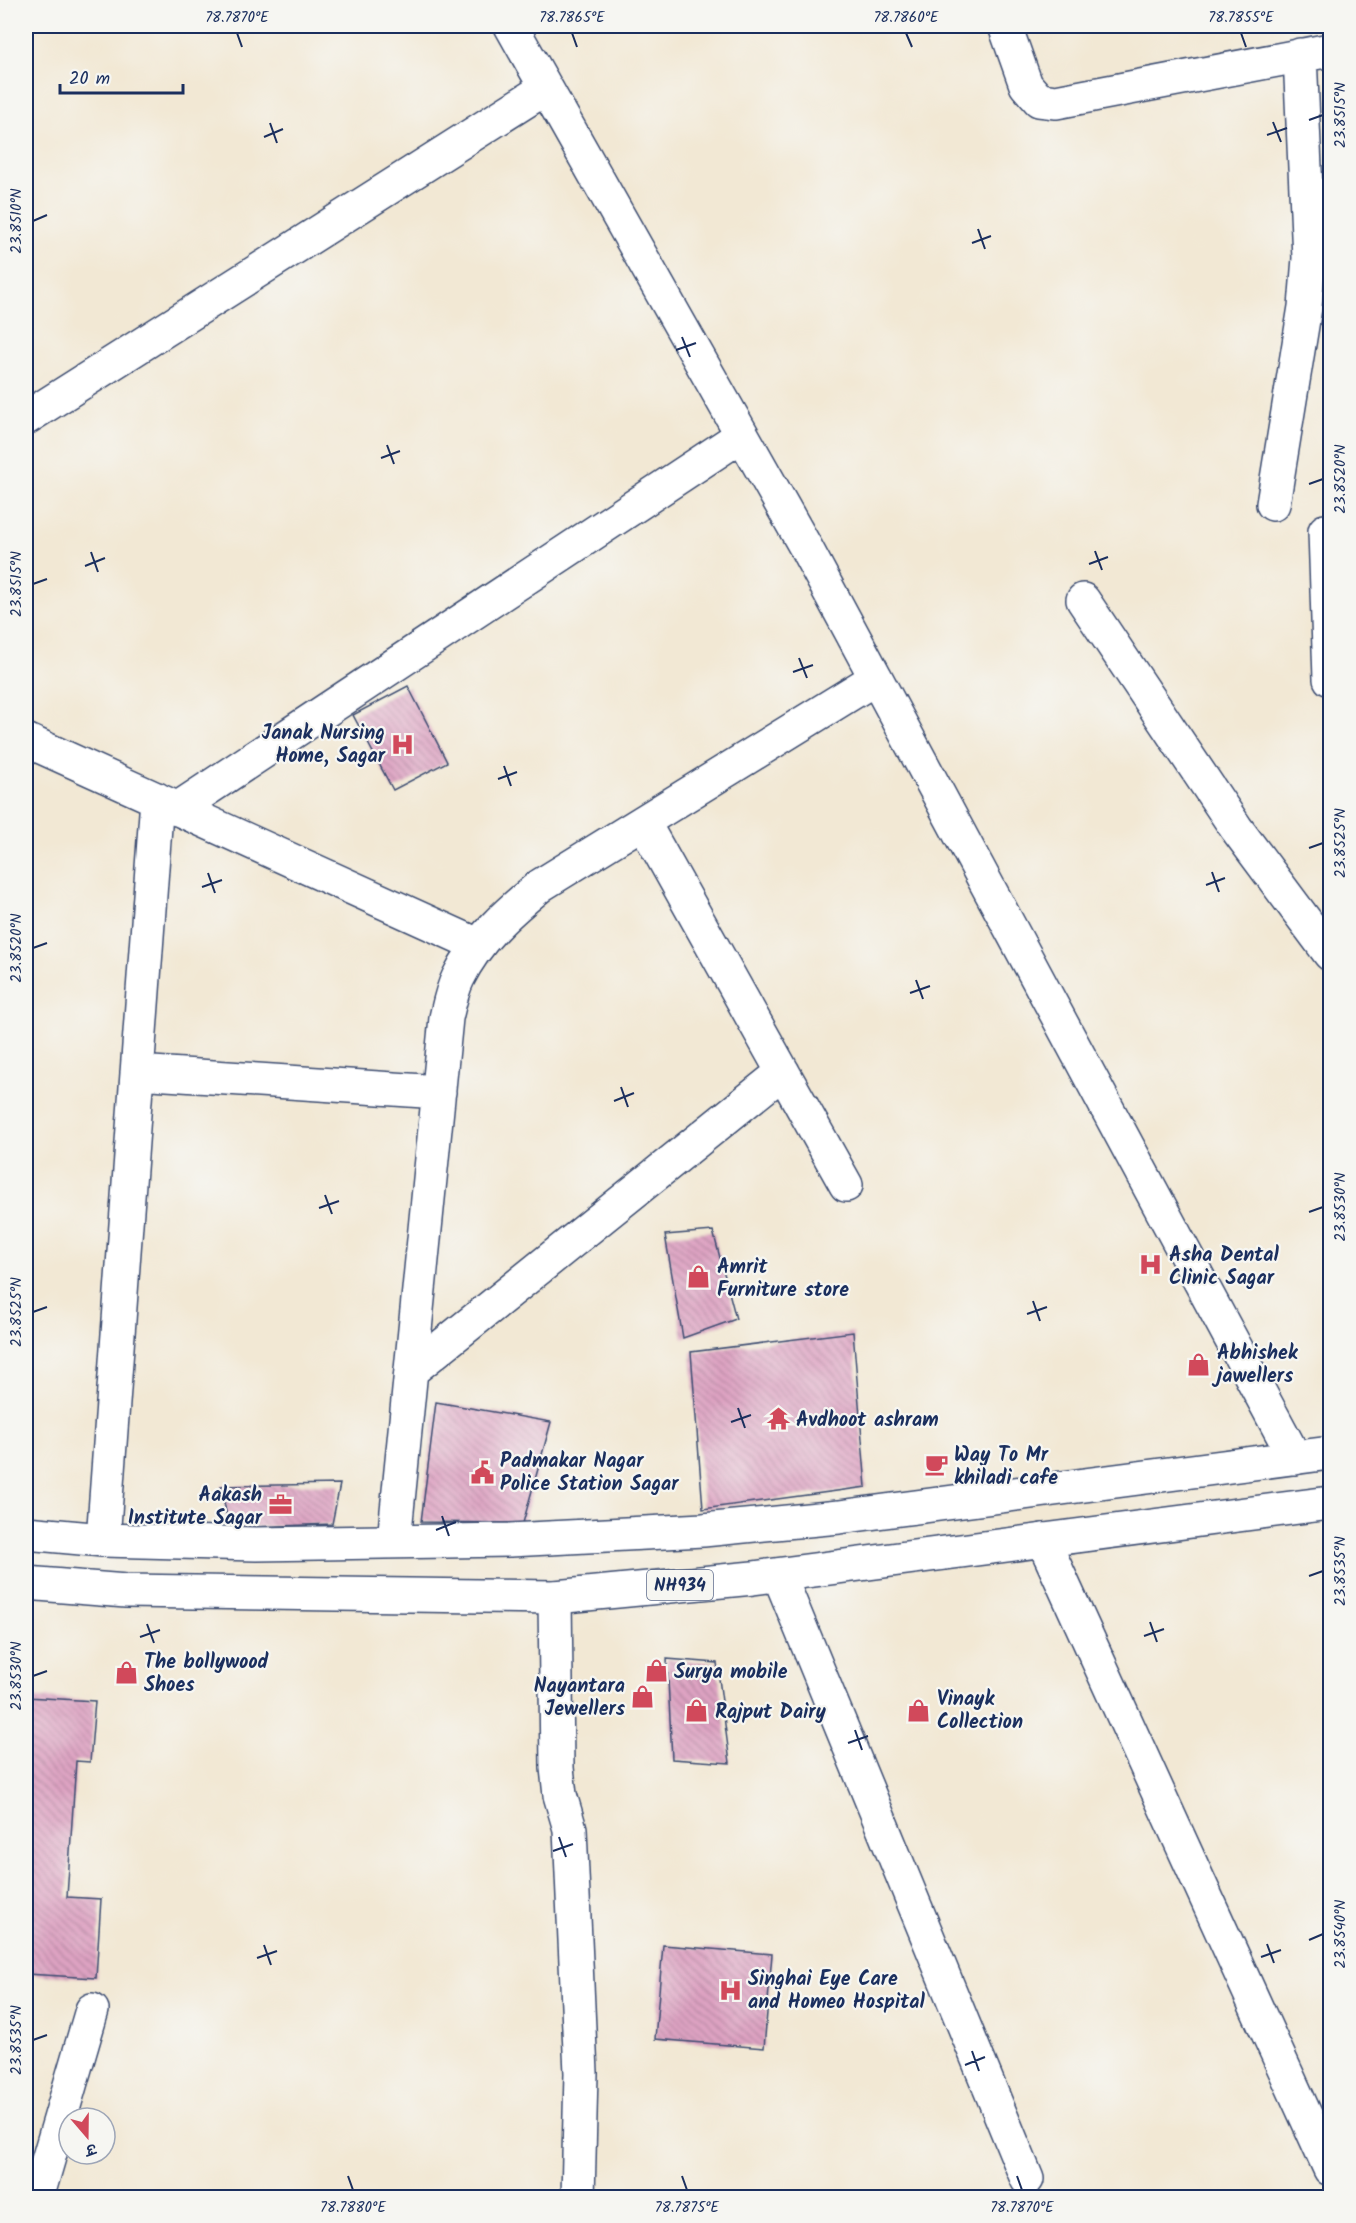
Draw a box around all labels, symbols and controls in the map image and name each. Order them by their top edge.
text: 78.7870°E [205,6,270,30]
text: 78.7865°E [539,6,606,30]
text: 78.7860°E [873,6,940,30]
text: 78.7855°E [1208,6,1275,30]
scale bar [60,57,183,95]
text: 20 m [69,65,110,94]
text: 23.8515°N [1329,82,1353,148]
text: 23.8510°N [5,188,29,254]
text: 23.8520°N [1329,444,1353,514]
text: 23.8515°N [5,551,29,617]
place label: Janak Nursing Home, Sagar [261,718,386,773]
hospital icon: Janak Nursing Home, Sagar [390,731,416,757]
text: 23.8525°N [1329,808,1353,878]
text: 23.8520°N [5,913,29,983]
text: 23.8530°N [1329,1172,1353,1242]
place label: Asha Dental Clinic Sagar [1169,1240,1279,1295]
place label: Amrit Furniture store [717,1252,849,1307]
hospital icon: Asha Dental Clinic Sagar [1138,1252,1164,1278]
shop icon: Amrit Furniture store [686,1264,712,1290]
text: 23.8525°N [5,1277,29,1347]
place label: Abhishek jawellers [1211,1338,1299,1393]
shop icon: Abhishek jawellers [1186,1351,1212,1377]
place label: Avdhoot ashram [796,1405,939,1437]
temple icon: Avdhoot ashram [765,1406,791,1432]
place label: Way To Mr khiladi cafe [954,1440,1058,1495]
place label: Padmakar Nagar Police Station Sagar [500,1446,679,1501]
cafe icon: Way To Mr khiladi cafe [923,1452,949,1478]
public building icon: Padmakar Nagar Police Station Sagar [469,1459,495,1485]
place label: Aakash Institute Sagar [128,1480,263,1535]
office icon: Aakash Institute Sagar [267,1492,293,1518]
text: 23.8535°N [1329,1536,1353,1606]
road number: NH934 [647,1570,713,1600]
text: 23.8530°N [5,1641,29,1711]
place label: The bollywood Shoes [144,1647,270,1702]
place label: Surya mobile [674,1657,788,1689]
shop icon: Surya mobile [643,1658,669,1684]
shop icon: The bollywood Shoes [113,1660,139,1686]
place label: Nayantara Jewellers [534,1671,626,1726]
shop icon: Nayantara Jewellers [630,1684,656,1710]
place label: Vinayk Collection [937,1684,1023,1739]
place label: Rajput Dairy [715,1697,827,1729]
shop icon: Vinayk Collection [906,1697,932,1723]
shop icon: Rajput Dairy [684,1698,710,1724]
text: 23.8540°N [1329,1900,1353,1968]
place label: Singhai Eye Care and Homeo Hospital [748,1964,926,2019]
hospital icon: Singhai Eye Care and Homeo Hospital [717,1977,743,2003]
text: 23.8535°N [5,2005,29,2075]
north arrow [57,2106,117,2166]
text: उ [80,2135,101,2163]
text: 78.7880°E [320,2196,387,2220]
text: 78.7875°E [655,2196,720,2220]
text: 78.7870°E [990,2196,1055,2220]

